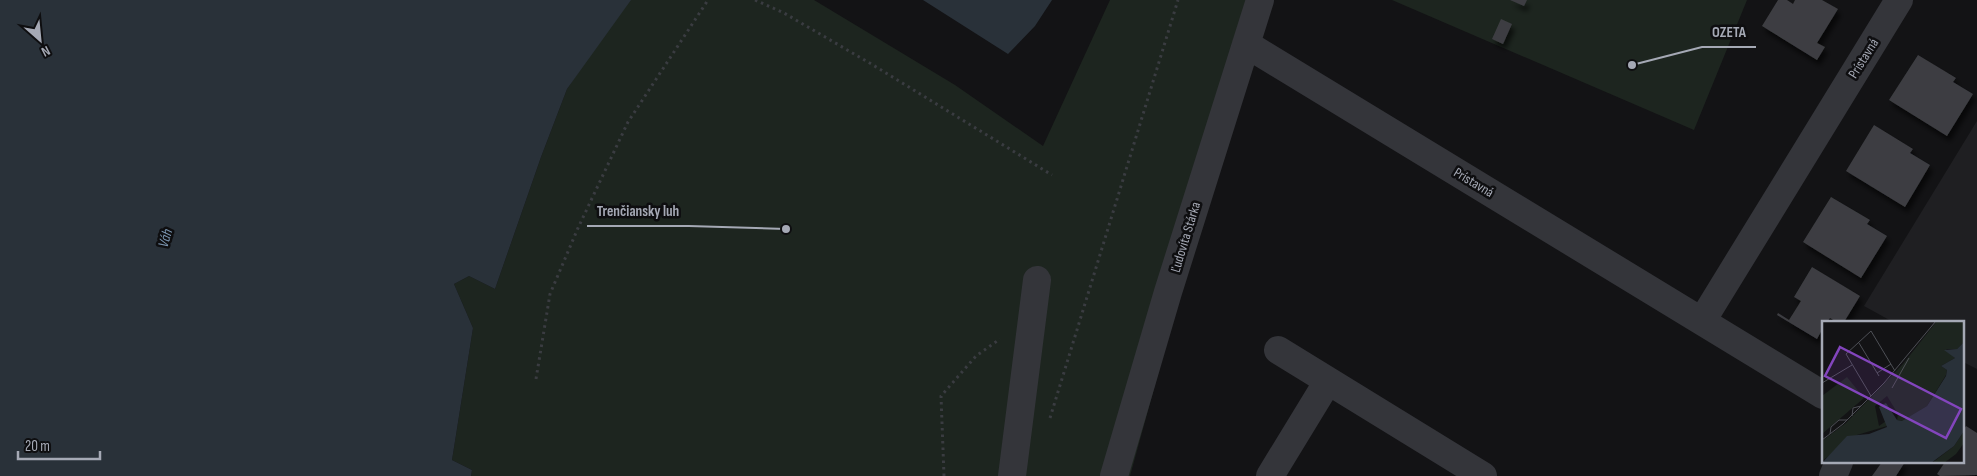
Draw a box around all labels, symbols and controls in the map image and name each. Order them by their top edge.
north arrow [15,15,65,65]
callout: OZETA [1702,17,1756,47]
text: OZETA [1712,23,1747,42]
street label: Prístavná [1845,35,1882,81]
text: N [38,42,53,60]
street label: Prístavná [1451,164,1497,201]
callout: Trenčiansky luh [587,196,689,226]
street label: Ľudovíta Stárka [1167,200,1204,274]
text: Trenčiansky luh [597,202,679,221]
water label: Váh [154,227,177,250]
inset map [1822,321,1964,464]
scale bar [18,428,100,460]
text: 20 m [25,437,50,456]

